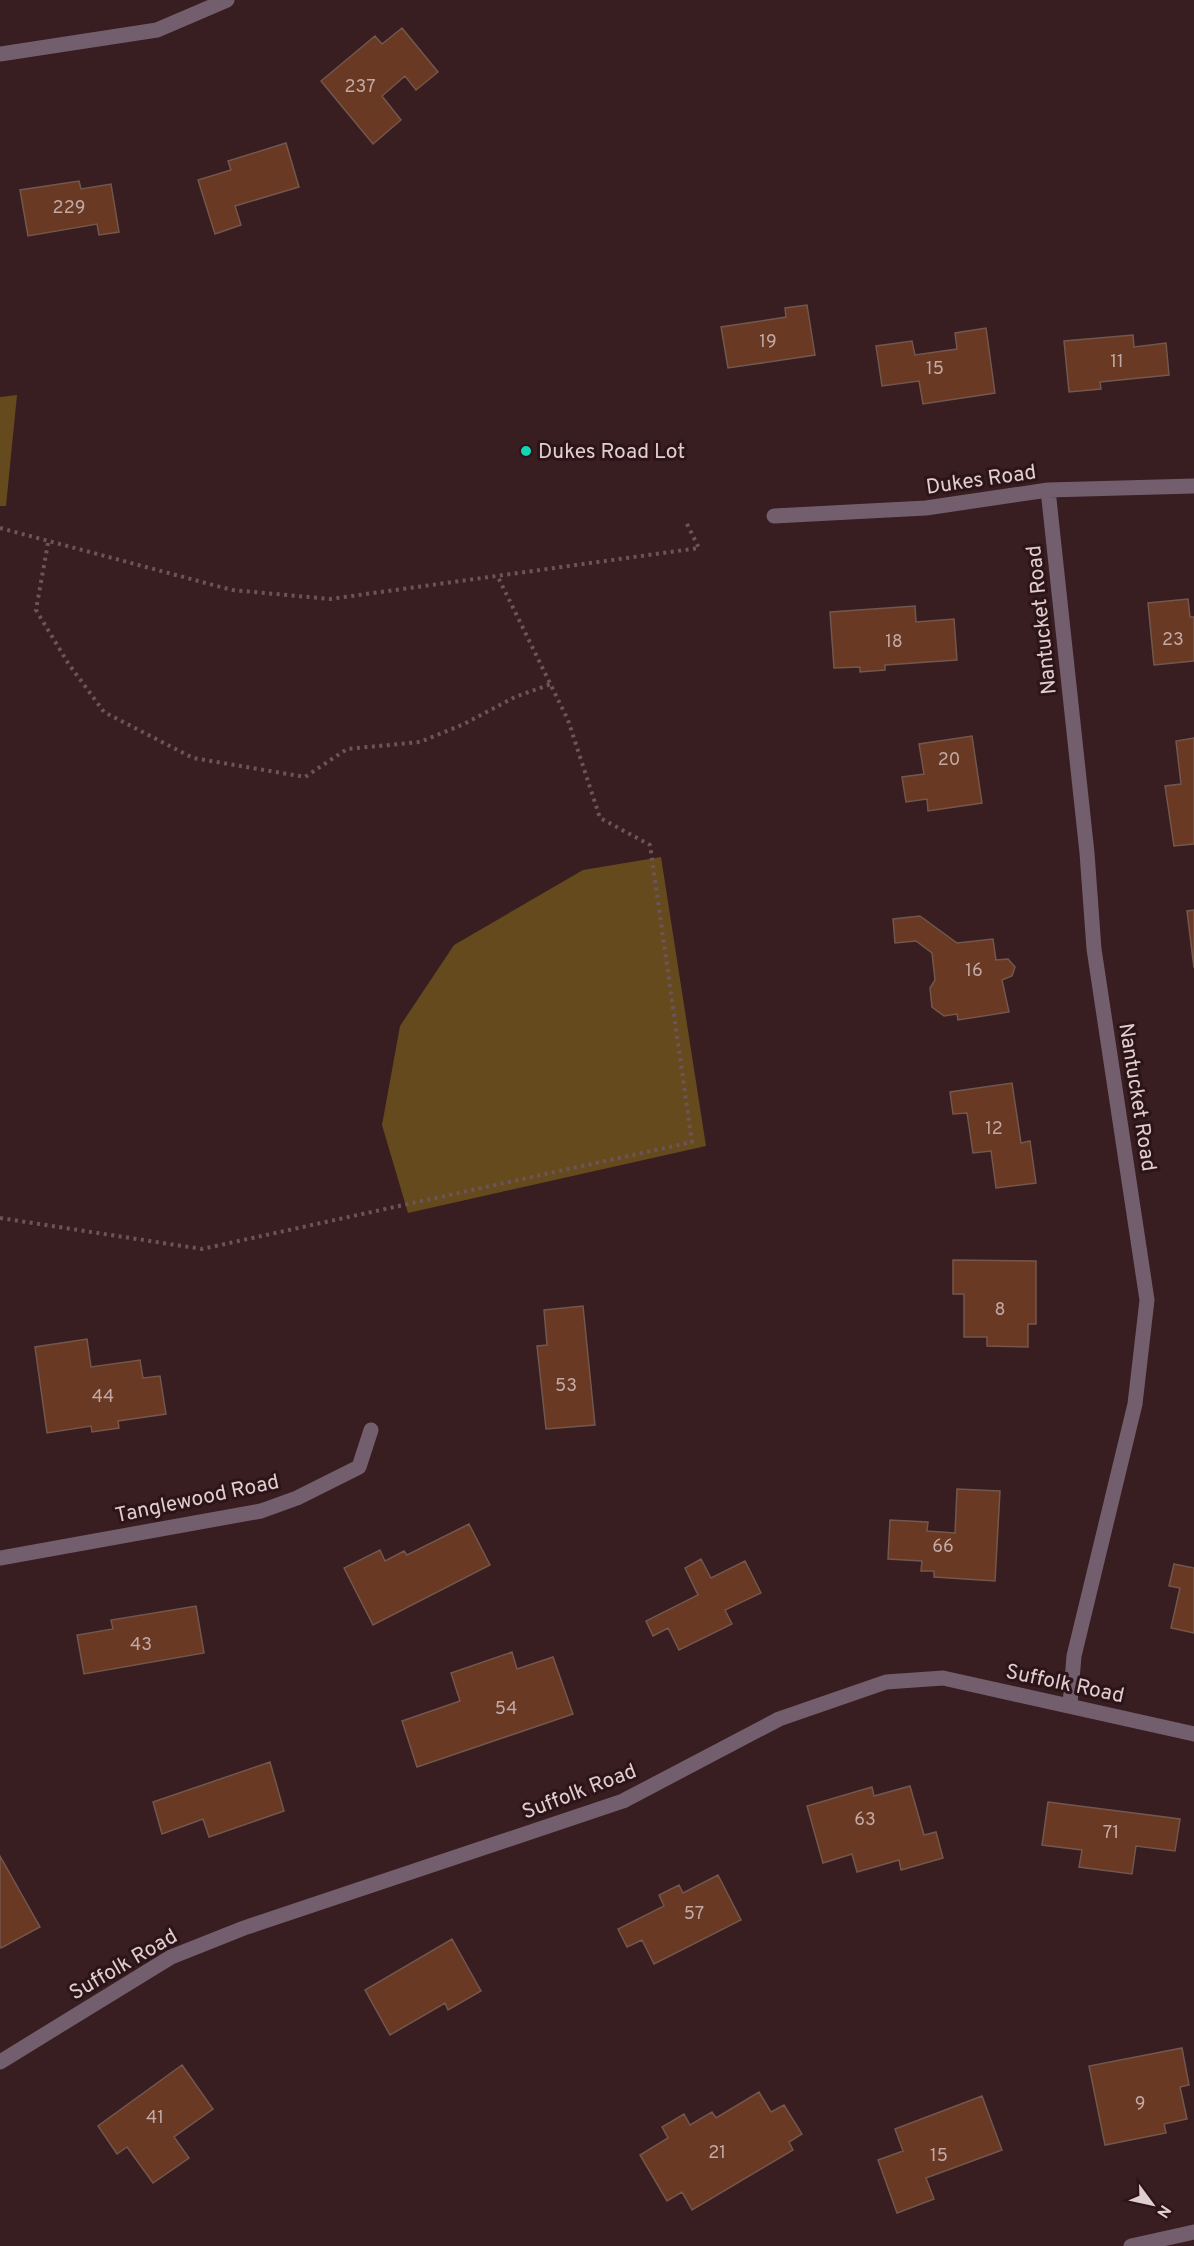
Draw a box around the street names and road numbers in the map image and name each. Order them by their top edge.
street label: Dukes Road [924,459,1038,502]
street label: Nantucket Road [1021,544,1064,696]
street label: Nantucket Road [1111,1021,1162,1173]
street label: Tanglewood Road [113,1469,282,1530]
street label: Suffolk Road [1003,1659,1126,1710]
street label: Suffolk Road [518,1758,641,1827]
street label: Suffolk Road [65,1923,183,2007]

